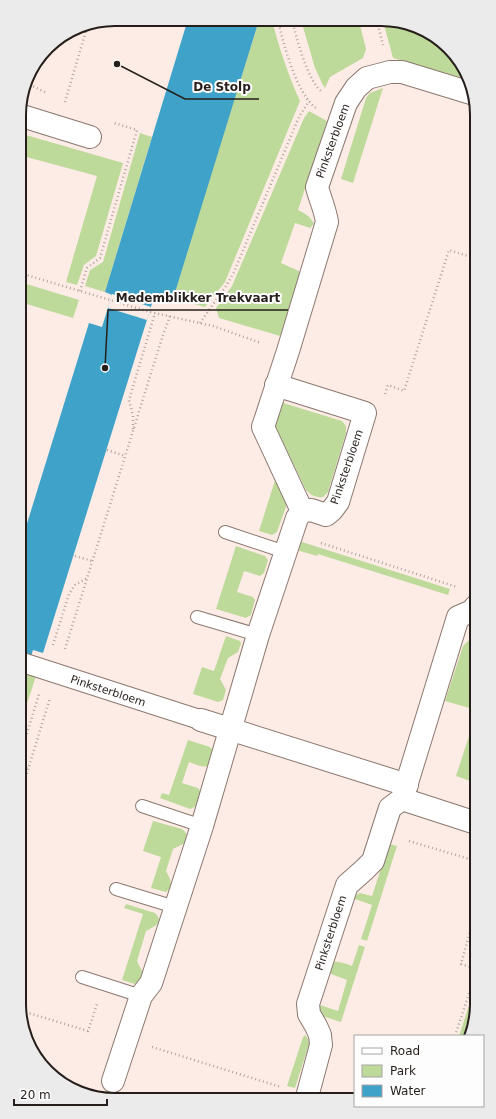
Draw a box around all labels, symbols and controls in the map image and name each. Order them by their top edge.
callout: De Stolp [185,75,259,99]
text: De Stolp [193,80,251,94]
street label: Pinksterbloem [313,102,353,180]
callout: Medemblikker Trekvaart [108,286,288,310]
text: Medemblikker Trekvaart [116,291,281,305]
street label: Pinksterbloem [328,428,366,506]
street label: Pinksterbloem [69,673,147,709]
street label: Pinksterbloem [313,894,349,972]
legend [354,1035,484,1107]
text: Road [390,1044,420,1058]
text: Park [390,1064,416,1078]
scale bar [14,1081,107,1107]
text: Water [390,1084,426,1098]
text: 20 m [20,1088,51,1102]

